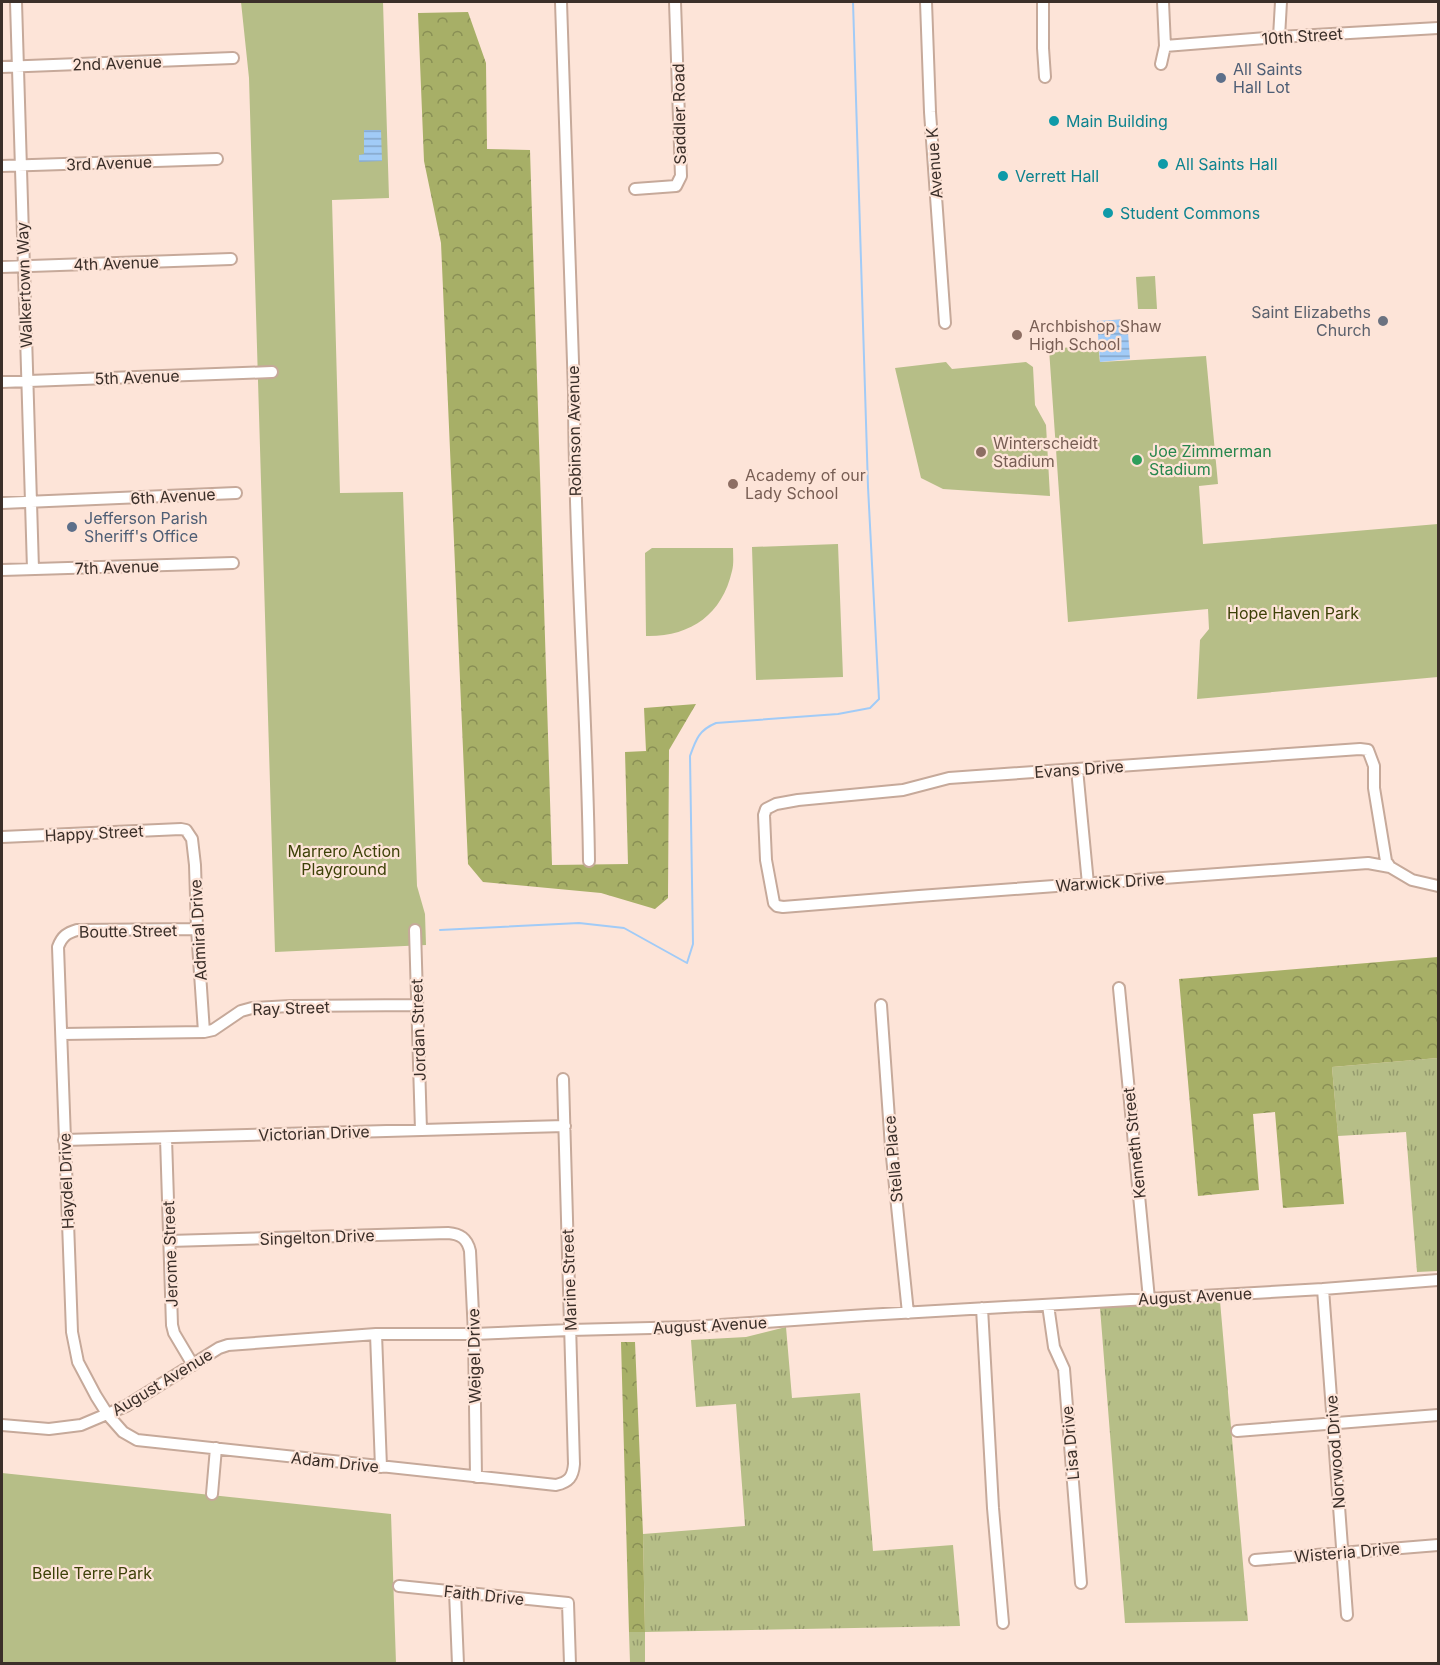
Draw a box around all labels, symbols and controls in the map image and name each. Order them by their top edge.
street label: 10th Street [1261,23,1343,49]
street label: 2nd Avenue [72,51,162,75]
place label: All Saints Hall Lot [1233,59,1302,97]
street label: Saddler Road [668,63,690,165]
marker: All Saints Hall Lot [1214,71,1228,85]
place label: Main Building [1066,111,1168,131]
marker: Main Building [1047,114,1061,128]
street label: Avenue K [922,126,946,199]
street label: 3rd Avenue [66,152,152,174]
place label: All Saints Hall [1175,154,1278,174]
marker: All Saints Hall [1156,157,1170,171]
place label: Verrett Hall [1015,166,1099,186]
marker: Verrett Hall [996,169,1010,183]
place label: Student Commons [1120,203,1260,223]
marker: Student Commons [1101,206,1115,220]
street label: Walkertown Way [12,222,36,348]
street label: 4th Avenue [73,252,159,274]
place label: Saint Elizabeths Church [1251,302,1371,340]
marker: Saint Elizabeths Church [1376,314,1390,328]
place label: Archbishop Shaw High School [1029,316,1162,354]
marker: Archbishop Shaw High School [1010,328,1024,342]
street label: Robinson Avenue [563,365,585,497]
street label: 5th Avenue [94,366,180,388]
place label: Winterscheidt Stadium [993,433,1098,471]
place label: Joe Zimmerman Stadium [1149,441,1272,479]
marker: Winterscheidt Stadium [974,445,988,459]
marker: Joe Zimmerman Stadium [1130,453,1144,467]
place label: Academy of our Lady School [745,465,866,503]
marker: Academy of our Lady School [726,477,740,491]
street label: 6th Avenue [130,484,216,508]
place label: Jefferson Parish Sheriff's Office [84,508,208,546]
marker: Jefferson Parish Sheriff's Office [65,520,79,534]
street label: 7th Avenue [74,556,160,578]
park label: Hope Haven Park [1227,603,1359,623]
street label: Evans Drive [1034,756,1124,782]
street label: Happy Street [44,820,144,846]
park label: Marrero Action Playground [288,841,400,879]
street label: Warwick Drive [1055,868,1165,896]
street label: Admiral Drive [185,879,211,981]
street label: Boutte Street [79,920,177,942]
street label: Jordan Street [406,978,430,1082]
street label: Ray Street [252,997,330,1019]
street label: Kenneth Street [1118,1086,1150,1200]
street label: Stella Place [879,1115,907,1203]
street label: Victorian Drive [258,1121,370,1145]
street label: Haydel Drive [54,1132,78,1230]
street label: Jerome Street [158,1200,182,1308]
street label: Singelton Drive [259,1225,375,1249]
street label: Marine Street [557,1229,581,1331]
street label: August Avenue [1137,1283,1253,1309]
street label: Weigel Drive [463,1308,485,1404]
street label: August Avenue [652,1312,768,1338]
street label: August Avenue [108,1344,216,1420]
street label: Norwood Drive [1321,1395,1349,1509]
street label: Lisa Drive [1057,1405,1083,1481]
street label: Adam Drive [290,1447,380,1477]
street label: Wisteria Drive [1293,1537,1401,1567]
park label: Belle Terre Park [32,1563,152,1583]
street label: Faith Drive [443,1581,525,1609]

